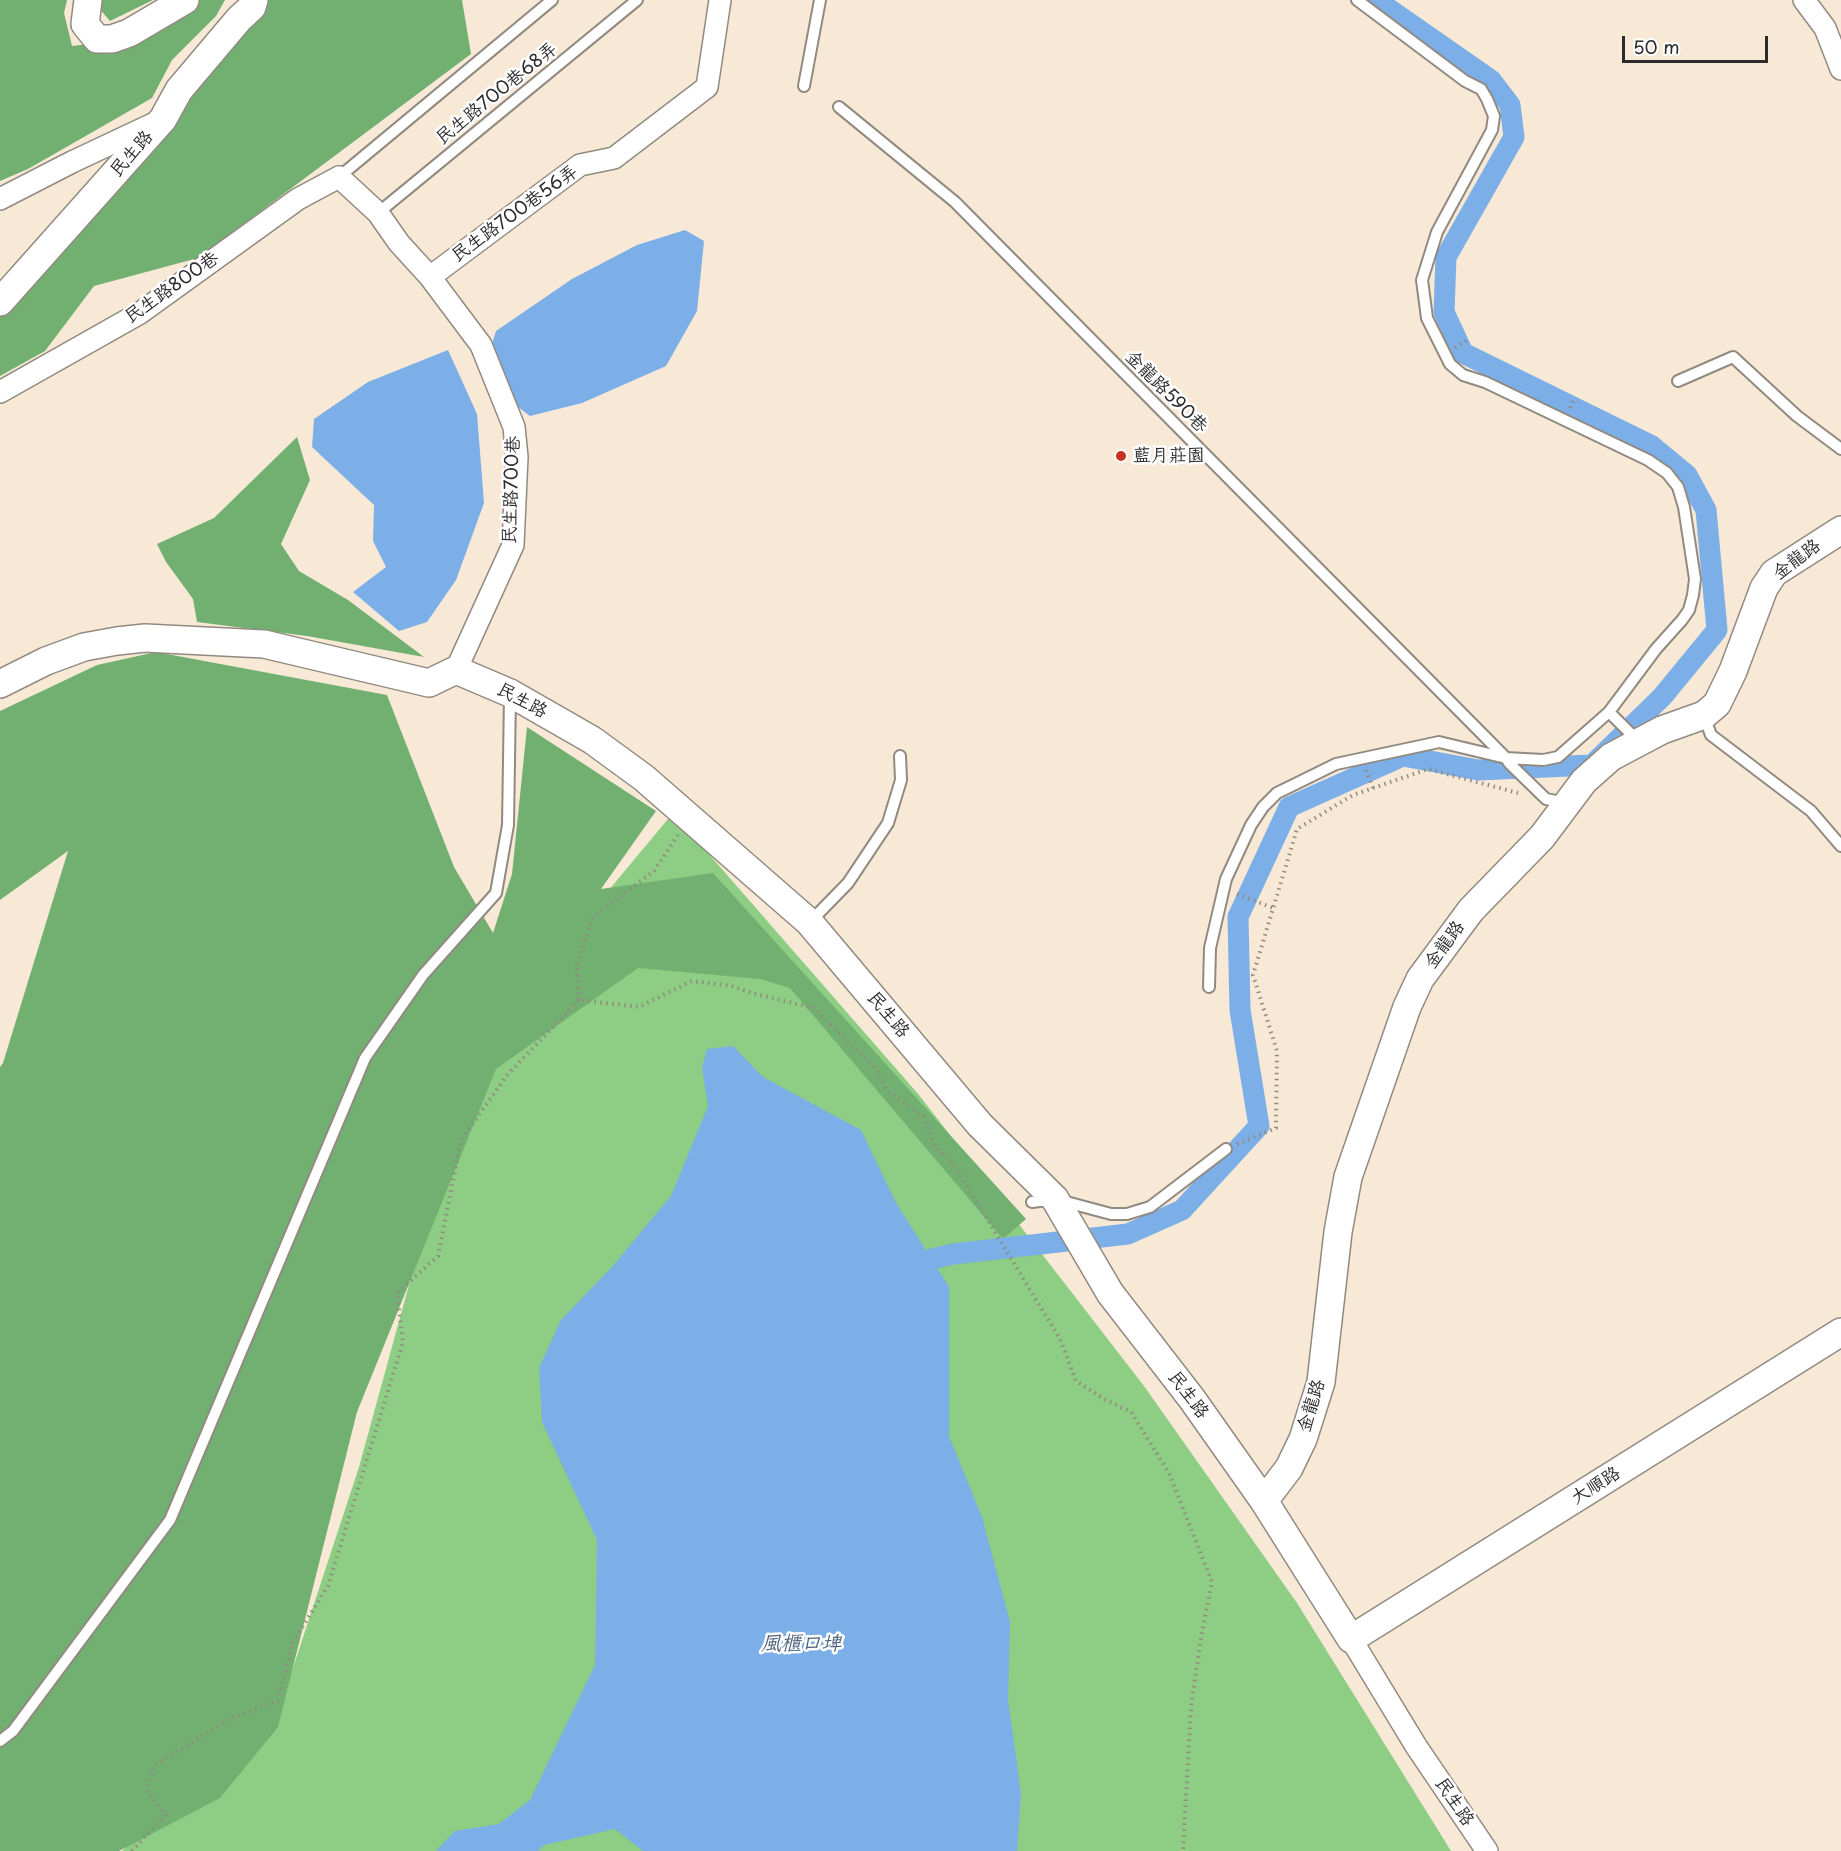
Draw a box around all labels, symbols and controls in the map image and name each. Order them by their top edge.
scale bar [1625,24,1770,62]
text: 50 m [1633,33,1680,60]
street label: 民生路700巷68弄 [432,38,562,150]
street label: 民生路 [106,127,158,181]
street label: 民生路700巷56弄 [448,161,582,267]
street label: 民生路800巷 [121,248,223,328]
street label: 金龍路590巷 [1120,346,1212,438]
street label: 民生路700巷 [499,436,525,544]
place label: 藍月莊園 [1133,445,1205,467]
marker: 藍月莊園 [1114,449,1128,463]
street label: 金龍路 [1769,535,1825,585]
street label: 民生路 [493,679,551,723]
street label: 金龍路 [1420,917,1470,973]
street label: 民生路 [862,987,914,1043]
street label: 民生路 [1163,1367,1213,1423]
street label: 金龍路 [1294,1377,1330,1435]
street label: 大順路 [1567,1463,1625,1509]
water label: 風櫃口埤 [761,1632,841,1656]
street label: 民生路 [1430,1774,1478,1830]

